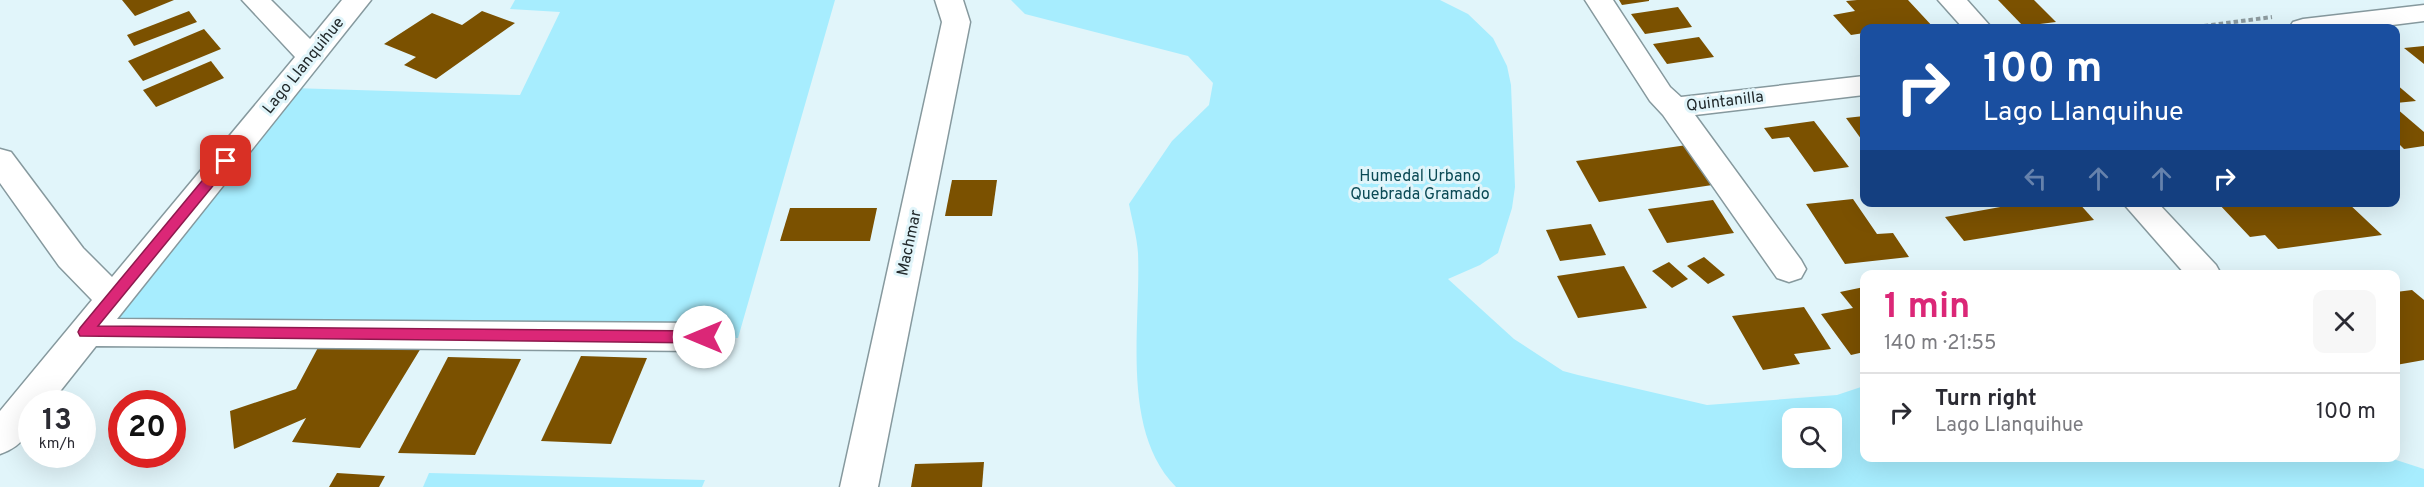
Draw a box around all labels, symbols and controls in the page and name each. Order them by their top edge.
street label: Lago Llanquihue [259,14,349,118]
text: 100 m [1983,44,2102,97]
icon: right [1884,48,1962,126]
street label: Quintanilla [1685,87,1765,117]
text: Lago Llanquihue [1983,96,2184,130]
pin [200,135,251,186]
icon: arrive [209,144,242,177]
icon: left [2019,162,2052,195]
icon: ahead [2082,162,2115,195]
icon: ahead [2145,162,2178,195]
icon: right [2208,162,2241,195]
park label: Humedal Urbano Quebrada Gramado [1350,167,1490,205]
street label: Machmar [893,208,927,278]
text: 1 min [1884,285,1970,331]
button: close [2313,290,2376,353]
position arrow [672,305,736,369]
text: 140 m · 21:55 [1884,331,1996,357]
text: Turn right [1935,386,2037,413]
speed limit sign: 20 [108,390,186,468]
icon: right [1884,396,1917,429]
text: 100 m [2316,399,2376,426]
text: 13 [42,403,72,440]
map controls [1782,408,1842,468]
button: search [1782,408,1842,468]
text: Lago Llanquihue [1935,413,2084,439]
text: km/h [39,435,75,454]

